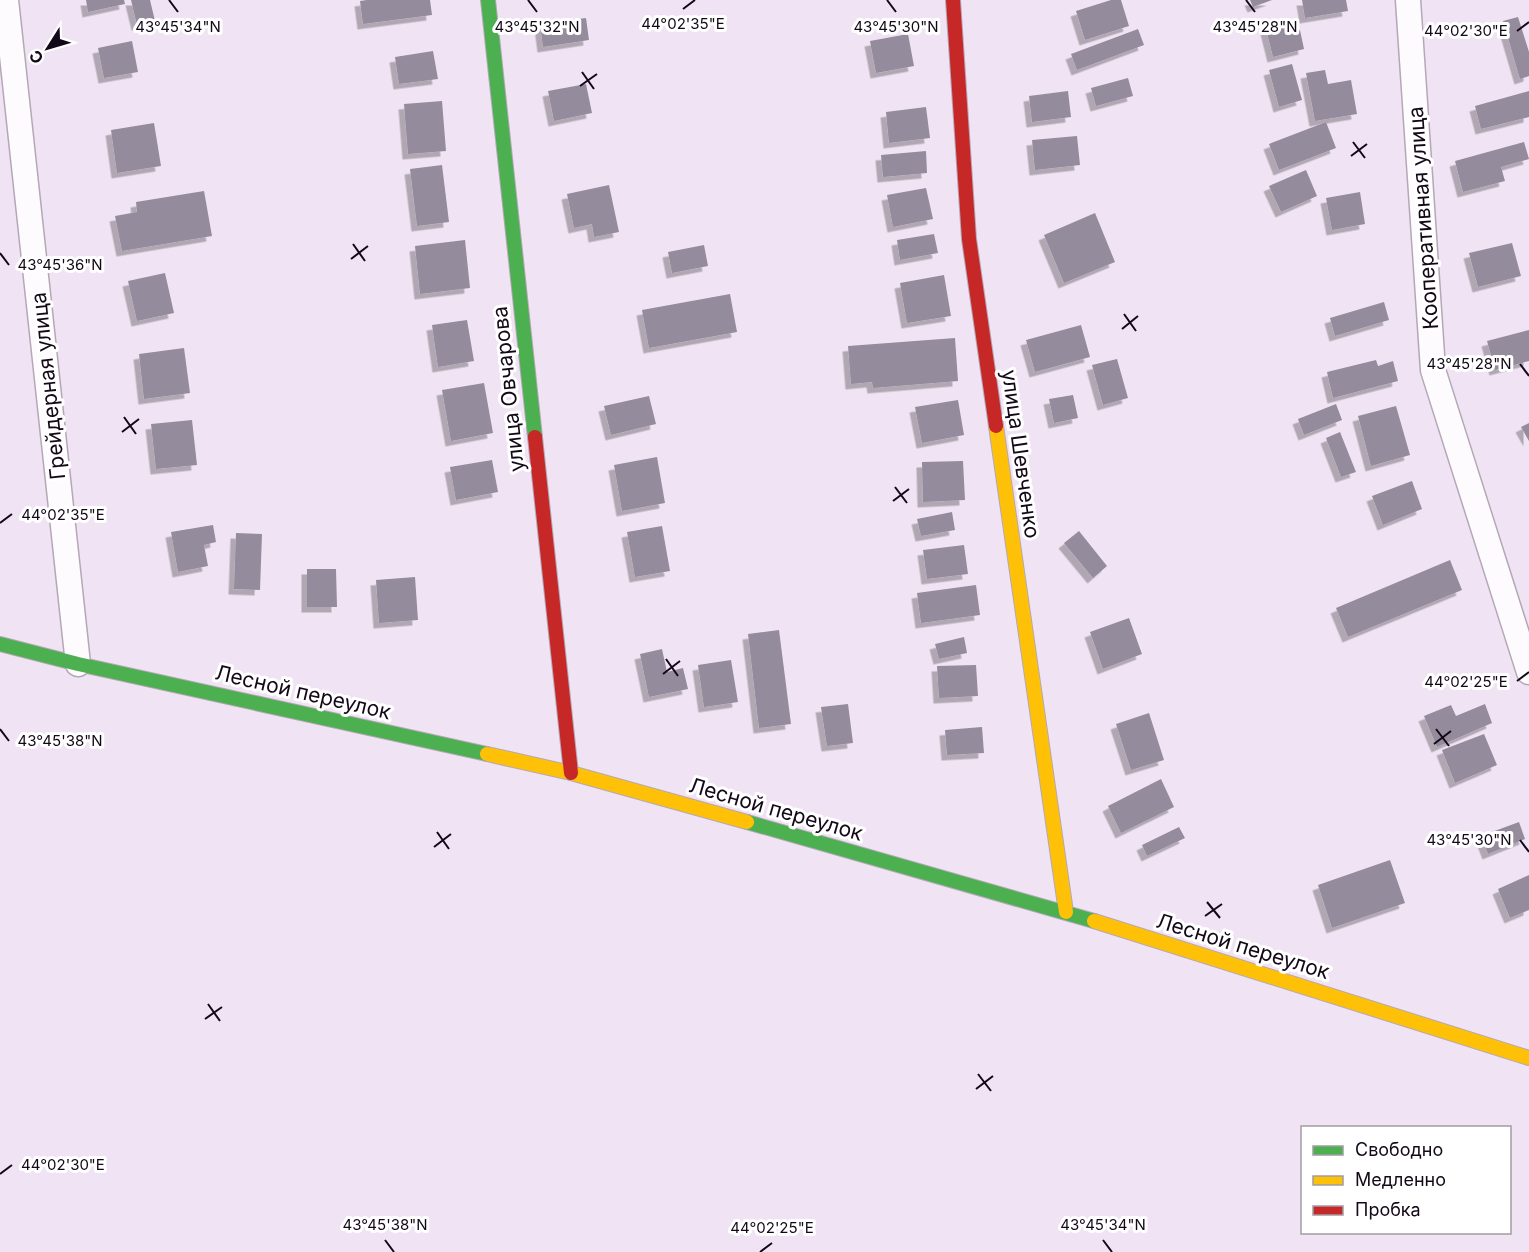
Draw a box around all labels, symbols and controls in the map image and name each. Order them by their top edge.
text: 44°02'35"E [641,14,725,33]
text: 43°45'34"N [135,17,221,36]
text: 43°45'32"N [495,17,579,36]
text: 43°45'30"N [853,17,939,36]
text: 43°45'28"N [1213,17,1297,36]
north arrow [18,18,78,78]
text: 44°02'30"E [1424,21,1508,40]
text: С [24,46,48,68]
street label: Кооперативная улица [1403,106,1443,330]
text: 43°45'36"N [17,255,103,274]
street label: Грейдерная улица [26,291,70,481]
street label: улица Овчарова [487,305,529,473]
text: 43°45'28"N [1427,354,1511,373]
street label: улица Шевченко [997,368,1045,540]
text: 44°02'35"E [21,505,105,524]
street label: Лесной переулок [213,660,394,725]
text: 44°02'25"E [1424,672,1508,691]
text: 43°45'38"N [17,731,103,750]
street label: Лесной переулок [686,772,866,846]
text: 43°45'30"N [1426,830,1512,849]
street label: Лесной переулок [1154,908,1333,984]
legend [1301,1126,1511,1234]
text: Свободно [1355,1139,1443,1160]
text: 44°02'30"E [21,1155,105,1174]
text: Медленно [1355,1169,1446,1190]
text: Пробка [1355,1199,1421,1220]
text: 43°45'38"N [342,1215,428,1234]
text: 43°45'34"N [1060,1215,1146,1234]
text: 44°02'25"E [730,1218,814,1237]

